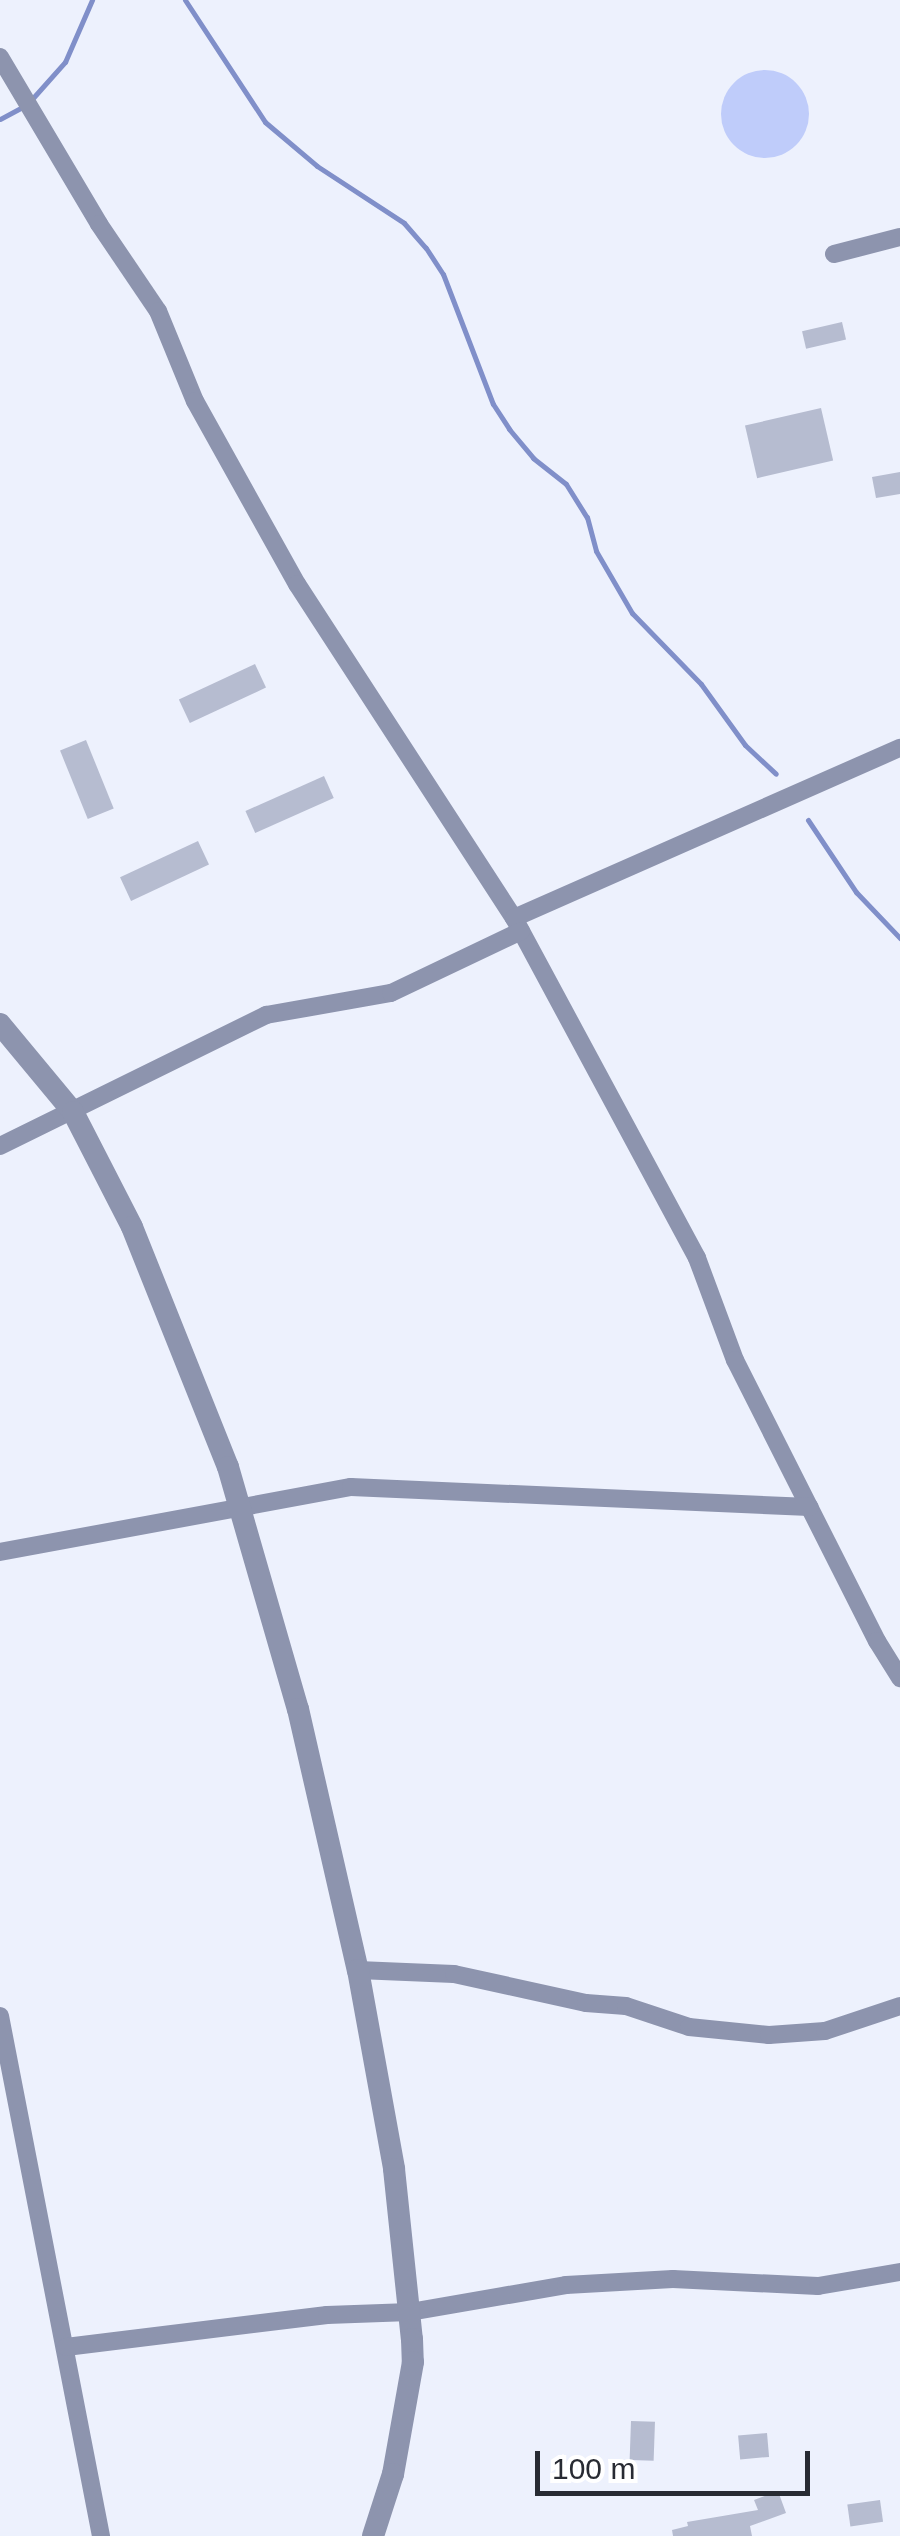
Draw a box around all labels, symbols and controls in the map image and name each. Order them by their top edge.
scale bar [540,2431,815,2493]
text: 100 m [552,2452,635,2485]

